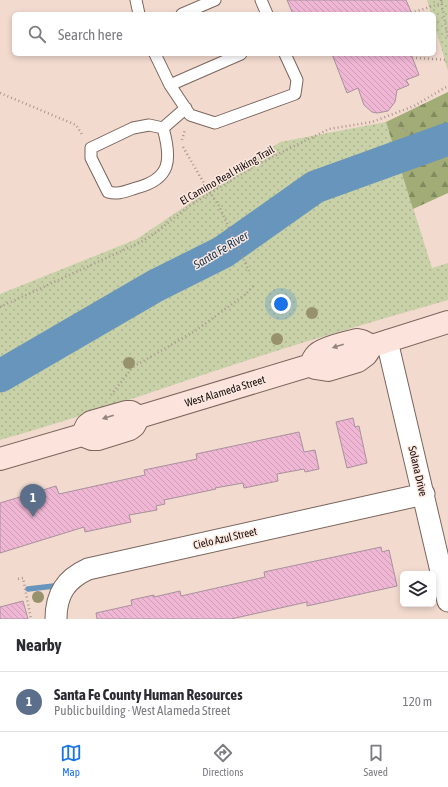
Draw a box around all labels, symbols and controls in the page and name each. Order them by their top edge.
search box [12,12,436,56]
icon: search [26,23,48,45]
text: Search here [58,26,123,43]
street label: El Camino Real Hiking Trail [178,143,276,207]
water label: Santa Fe River [190,228,251,272]
your location [271,294,291,314]
one-way arrow [332,343,344,349]
street label: West Alameda Street [183,373,267,409]
one-way arrow [102,414,114,420]
street label: Solana Drive [406,445,430,497]
pin: 1 [20,484,46,517]
street label: Cielo Azul Street [192,525,258,551]
map controls [400,571,436,607]
button: layers [400,571,436,607]
text: Nearby [16,635,62,655]
text: Santa Fe County Human Resources [54,686,242,703]
text: 1 [26,694,32,709]
text: 120 m [403,694,432,709]
text: Public building · West Alameda Street [54,703,231,718]
tab: Map [60,742,82,778]
tab: Directions [202,742,243,778]
tab: Saved [364,742,388,778]

